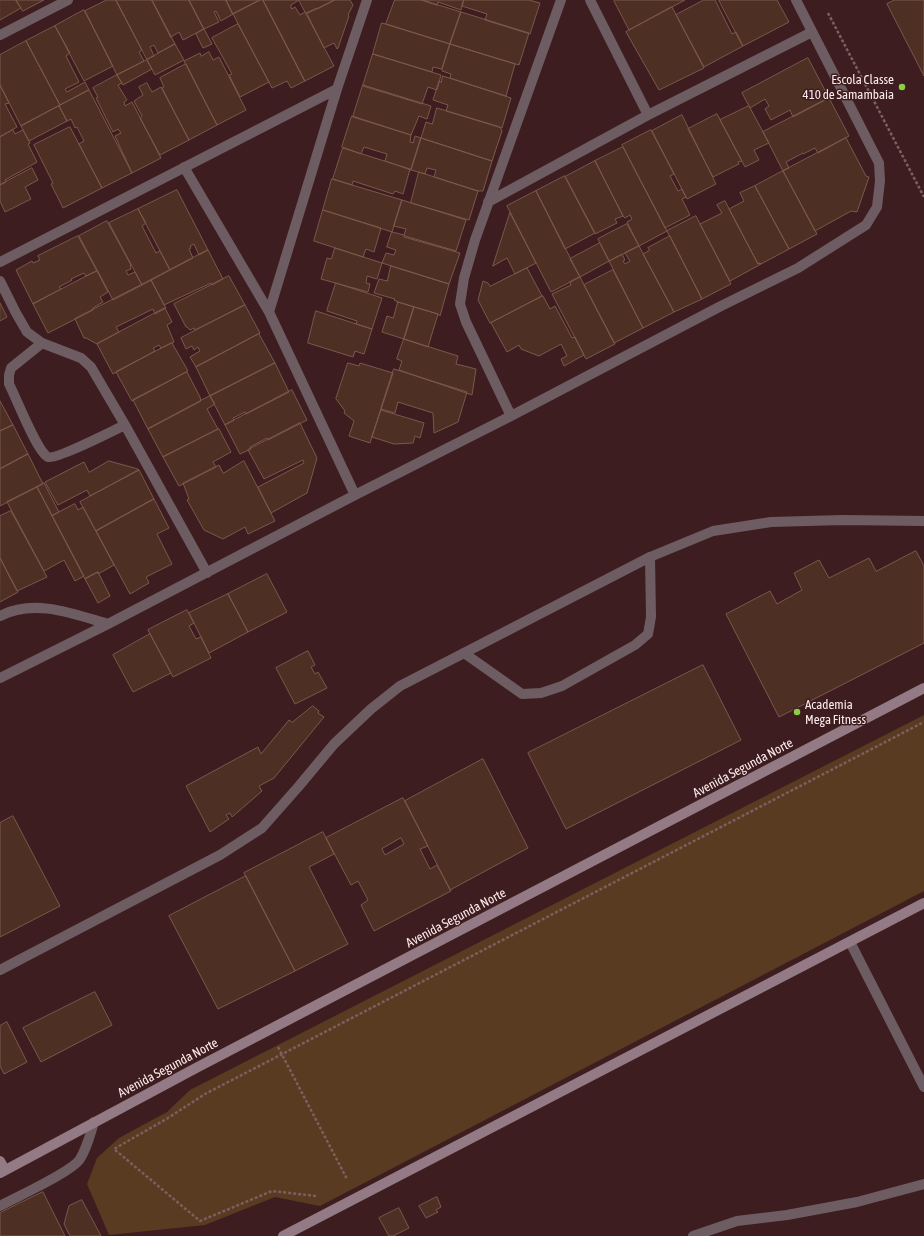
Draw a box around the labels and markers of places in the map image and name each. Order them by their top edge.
place label: Escola Classe 410 de Samambaia [803,72,894,103]
marker: Escola Classe 410 de Samambaia [897,82,907,92]
place label: Academia Mega Fitness [805,697,866,728]
marker: Academia Mega Fitness [792,707,802,717]

